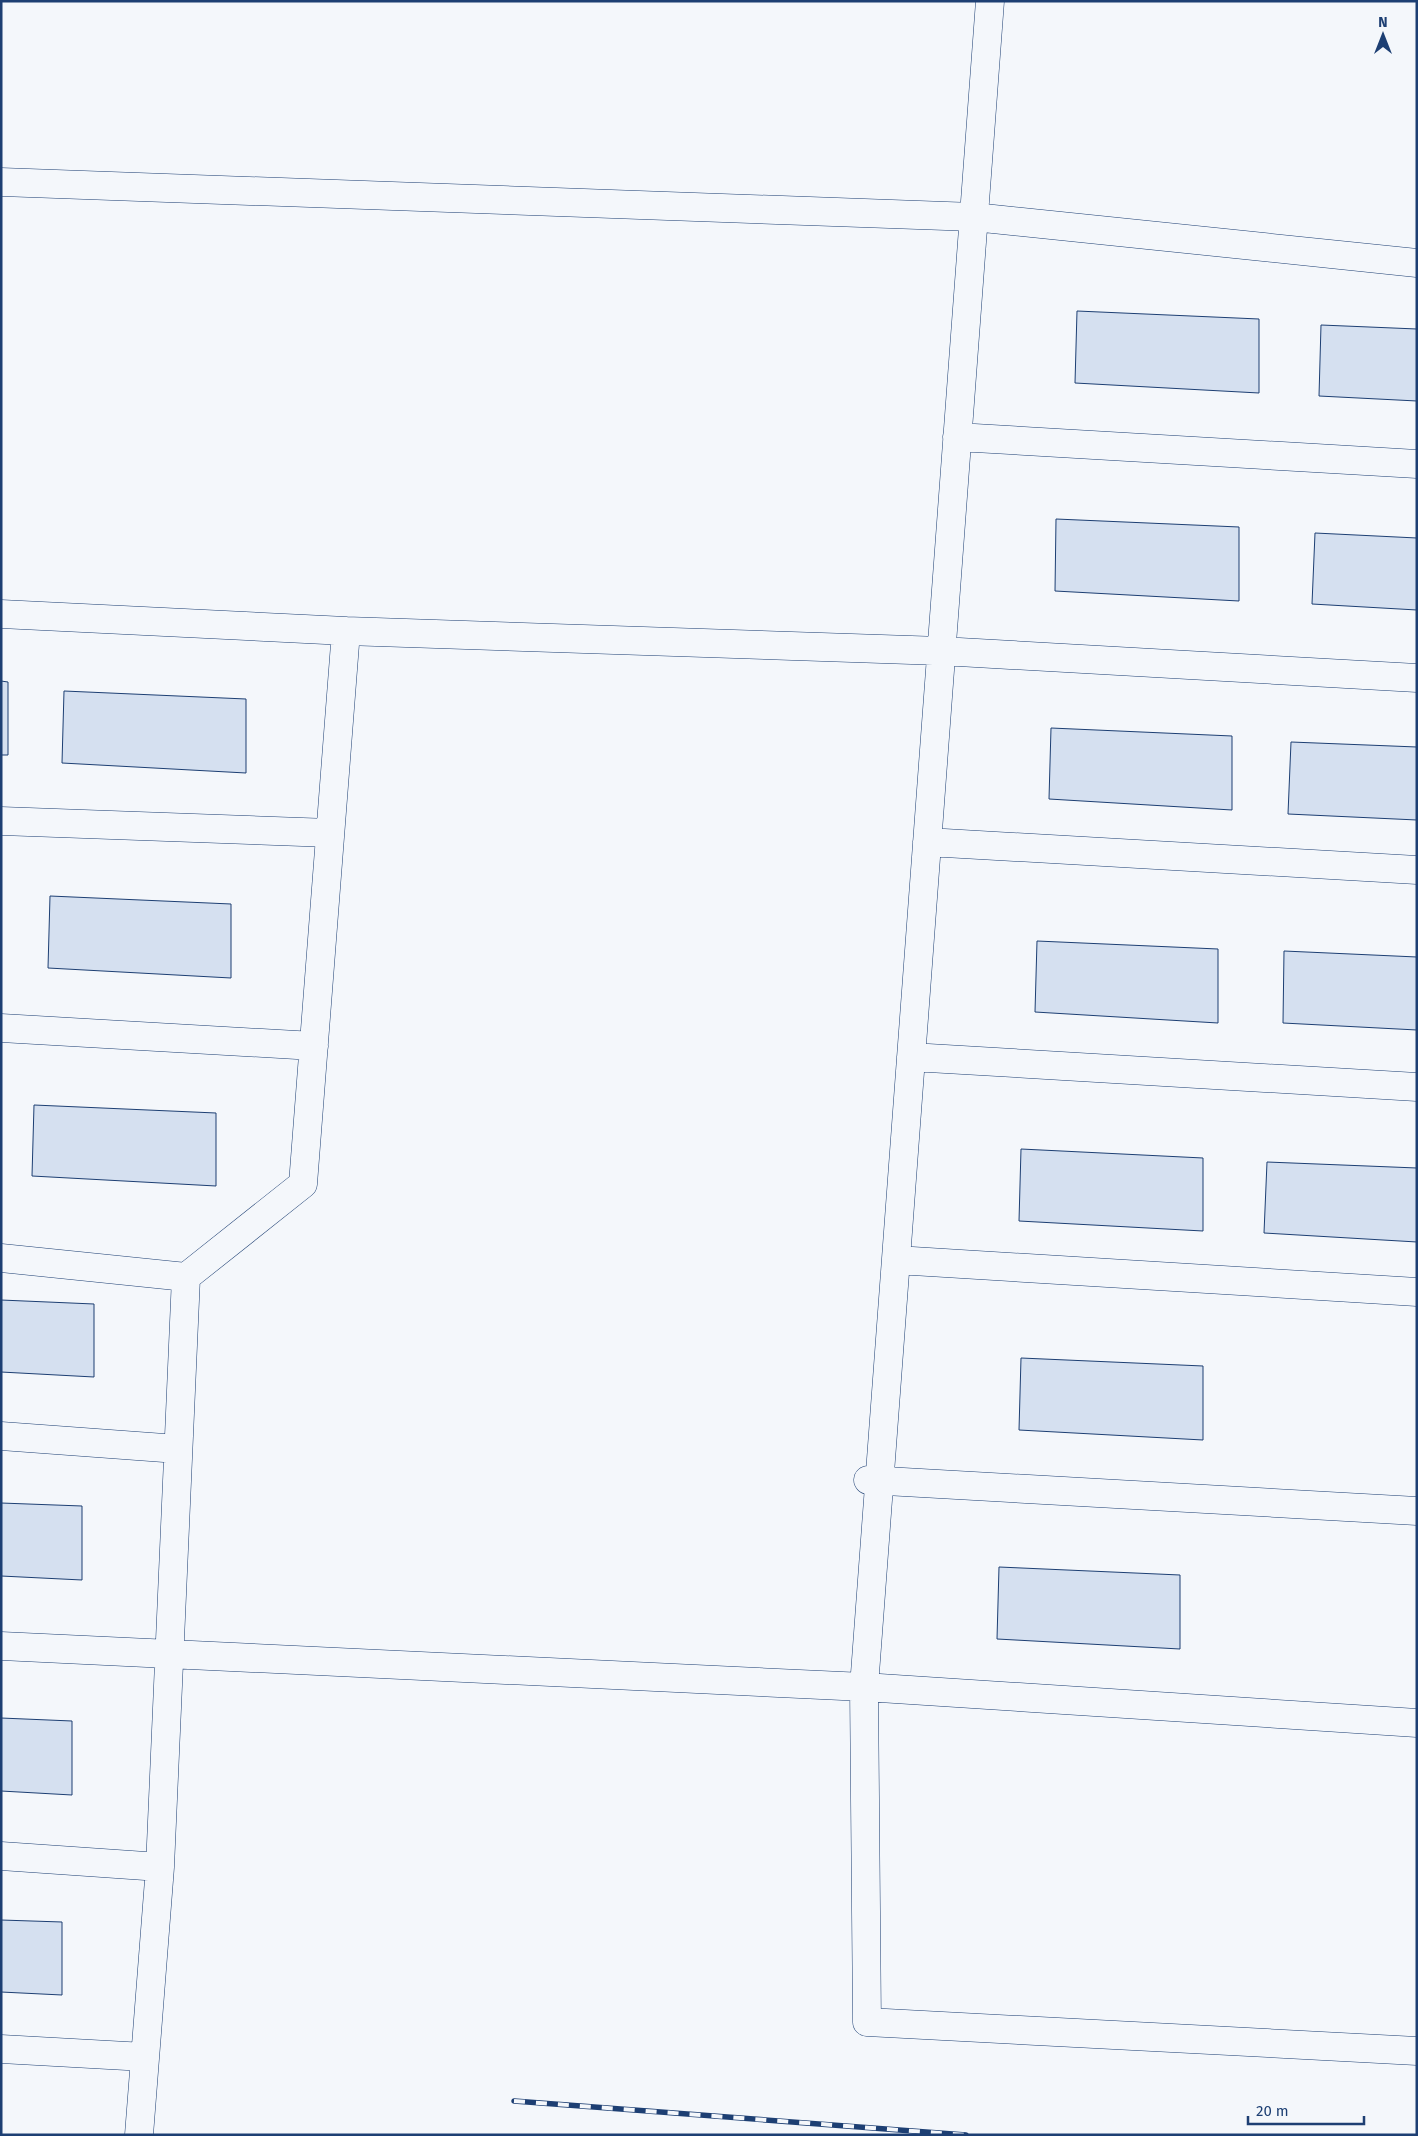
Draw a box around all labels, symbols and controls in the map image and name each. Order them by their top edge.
north arrow [1358,10,1408,60]
text: N [1378,14,1388,31]
scale bar [1248,2094,1364,2126]
text: 20 m [1256,2102,1289,2120]

